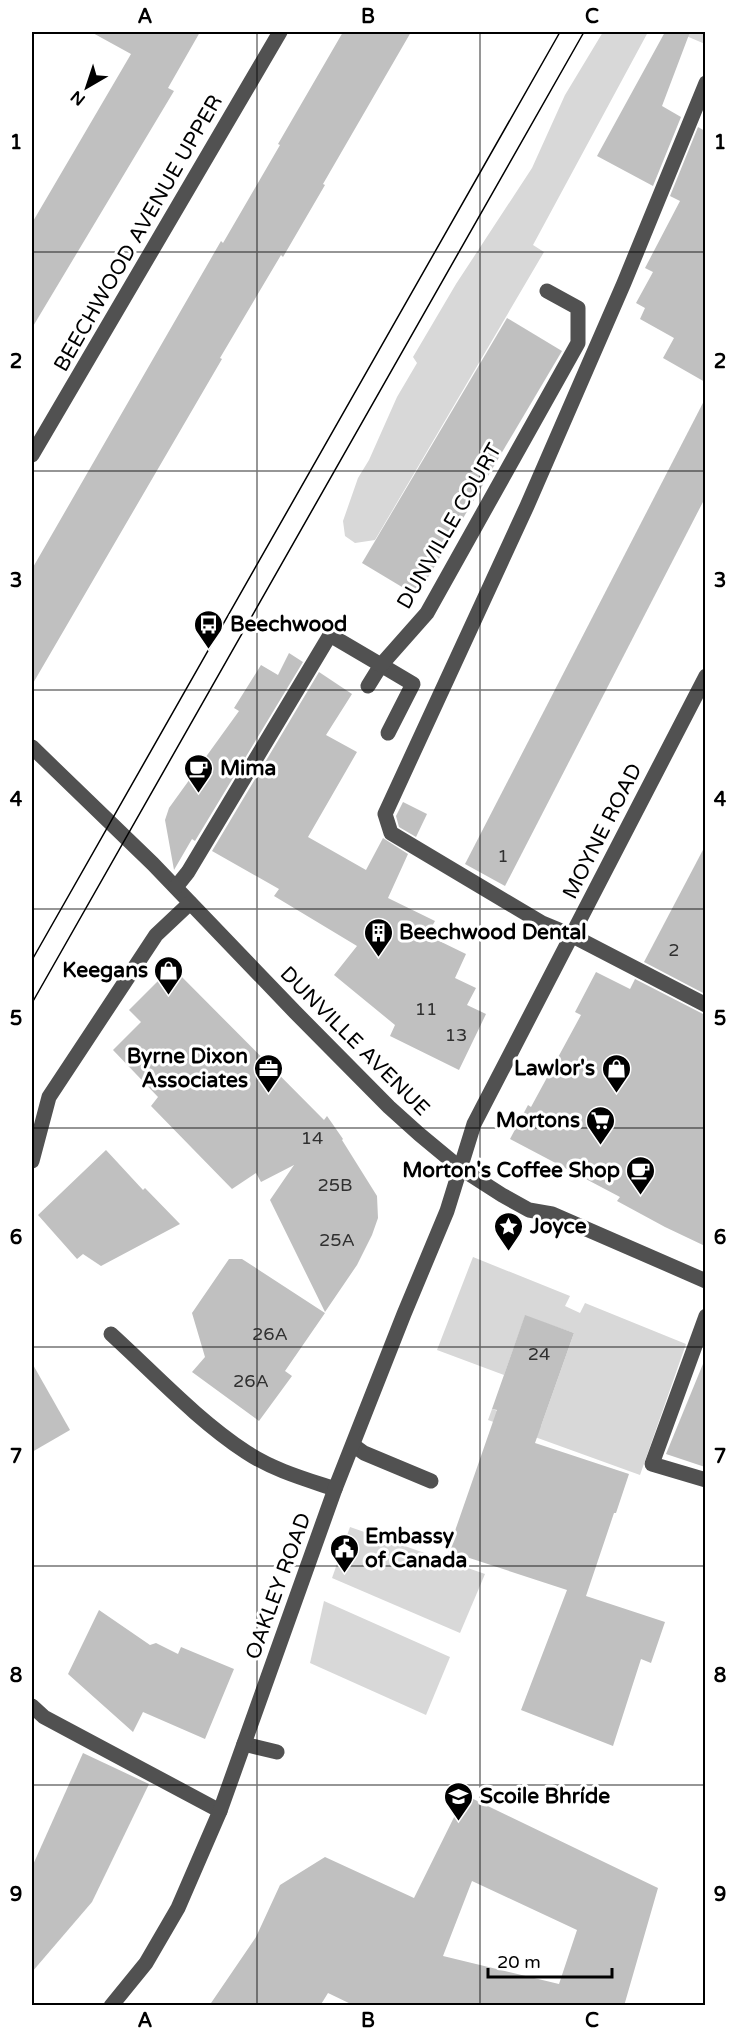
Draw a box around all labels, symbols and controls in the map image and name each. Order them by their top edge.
text: A [138,5,153,29]
text: B [361,5,375,29]
text: C [585,5,599,29]
north arrow [57,57,117,117]
street label: BEECHWOOD AVENUE UPPER [48,90,228,376]
text: 1 [10,131,22,155]
text: 1 [714,131,726,155]
text: 2 [10,350,22,374]
text: 2 [714,350,726,374]
street label: DUNVILLE COURT [392,439,507,613]
text: 3 [10,569,22,593]
text: 3 [714,569,726,593]
bus stop icon: Beechwood [193,608,225,650]
place label: Beechwood [230,612,347,637]
cafe icon: Mima [183,752,215,794]
place label: Mima [220,756,276,781]
street label: MOYNE ROAD [558,759,647,903]
text: 4 [10,788,23,812]
text: 4 [714,788,727,812]
house number: 1 [497,845,509,867]
building icon: Beechwood Dental [362,916,394,958]
place label: Beechwood Dental [399,920,587,945]
house number: 2 [668,939,680,961]
shop icon: Keegans [153,954,185,996]
place label: Keegans [62,958,148,983]
street label: DUNVILLE AVENUE [275,961,435,1121]
house number: 11 [415,998,437,1020]
text: 5 [10,1007,22,1031]
text: 5 [714,1007,726,1031]
house number: 13 [445,1024,467,1046]
place label: Byrne Dixon Associates [127,1044,248,1093]
office icon: Byrne Dixon Associates [253,1052,285,1094]
shop icon: Lawlor's [600,1052,632,1094]
place label: Lawlor's [514,1056,595,1081]
supermarket icon: Mortons [585,1104,617,1146]
place label: Mortons [496,1108,580,1133]
house number: 14 [301,1127,323,1149]
cafe icon: Morton's Coffee Shop [625,1154,657,1196]
place label: Morton's Coffee Shop [402,1158,620,1183]
house number: 25B [317,1174,353,1196]
place icon: Joyce [493,1210,525,1252]
place label: Joyce [529,1214,587,1239]
text: 6 [10,1226,22,1250]
text: 6 [714,1226,726,1250]
house number: 25A [319,1229,355,1251]
house number: 26A [252,1323,288,1345]
house number: 24 [528,1343,550,1365]
house number: 26A [233,1370,269,1392]
text: 7 [10,1445,22,1469]
text: 7 [714,1445,726,1469]
street label: OAKLEY ROAD [240,1510,317,1663]
place label: Embassy of Canada [365,1524,467,1573]
public building icon: Embassy of Canada [328,1532,360,1574]
text: 8 [10,1664,22,1688]
text: 8 [714,1664,726,1688]
school or university icon: Scoile Bhríde [443,1780,475,1822]
place label: Scoile Bhríde [480,1784,610,1809]
text: 9 [10,1883,22,1907]
text: 9 [714,1883,726,1907]
scale bar [488,1941,612,1979]
text: 20 m [497,1951,541,1973]
text: A [138,2009,153,2033]
text: B [361,2009,375,2033]
text: C [585,2009,599,2033]

